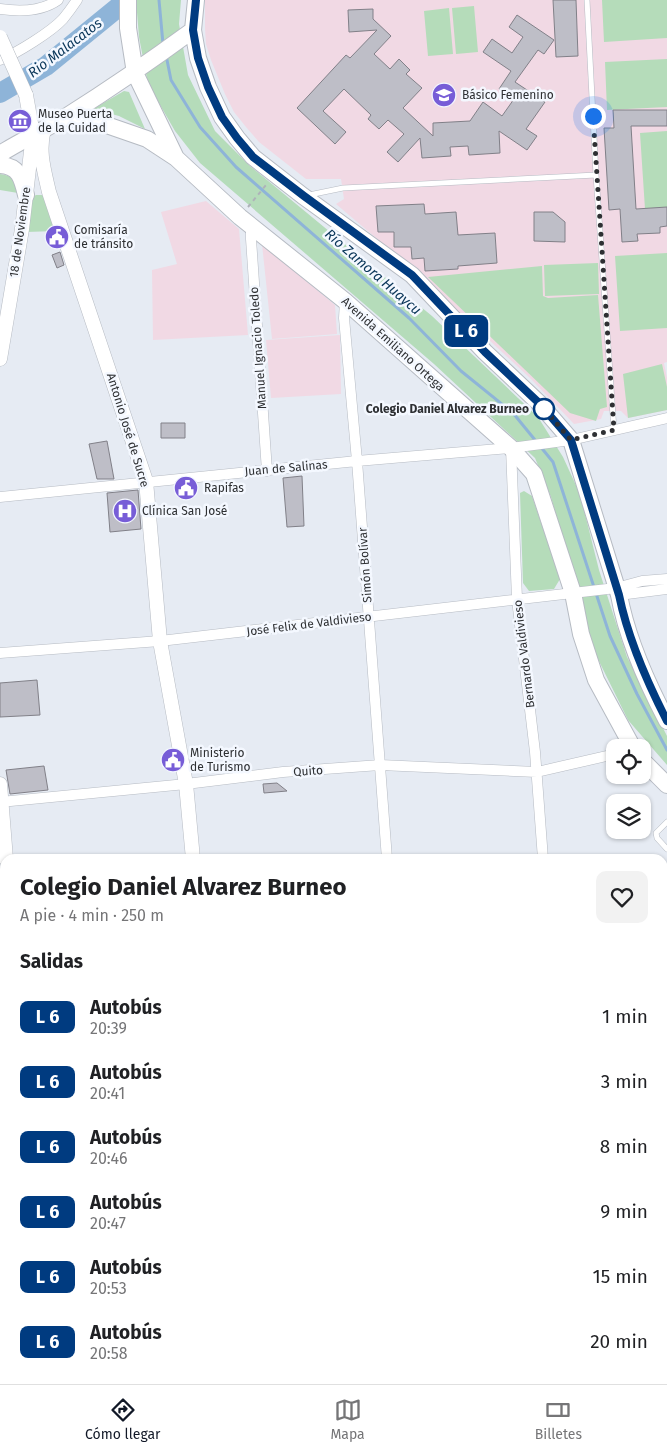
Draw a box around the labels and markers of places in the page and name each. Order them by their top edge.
school or university icon: Básico Femenino [431,82,457,108]
place label: Básico Femenino [462,88,554,102]
place label: Museo Puerta de la Cuidad [38,107,112,135]
museum icon: Museo Puerta de la Cuidad [7,108,33,134]
place label: Comisaría de tránsito [74,223,133,251]
public building icon: Comisaría de tránsito [44,224,70,250]
marker: Colegio Daniel Alvarez Burneo [533,398,555,420]
place label: Colegio Daniel Alvarez Burneo [366,402,529,416]
public building icon: Rapifas [173,475,199,501]
place label: Rapifas [204,481,244,495]
hospital icon: Clínica San José [112,498,138,524]
place label: Clínica San José [142,504,227,518]
place label: Ministerio de Turismo [190,746,251,774]
public building icon: Ministerio de Turismo [160,747,186,773]

